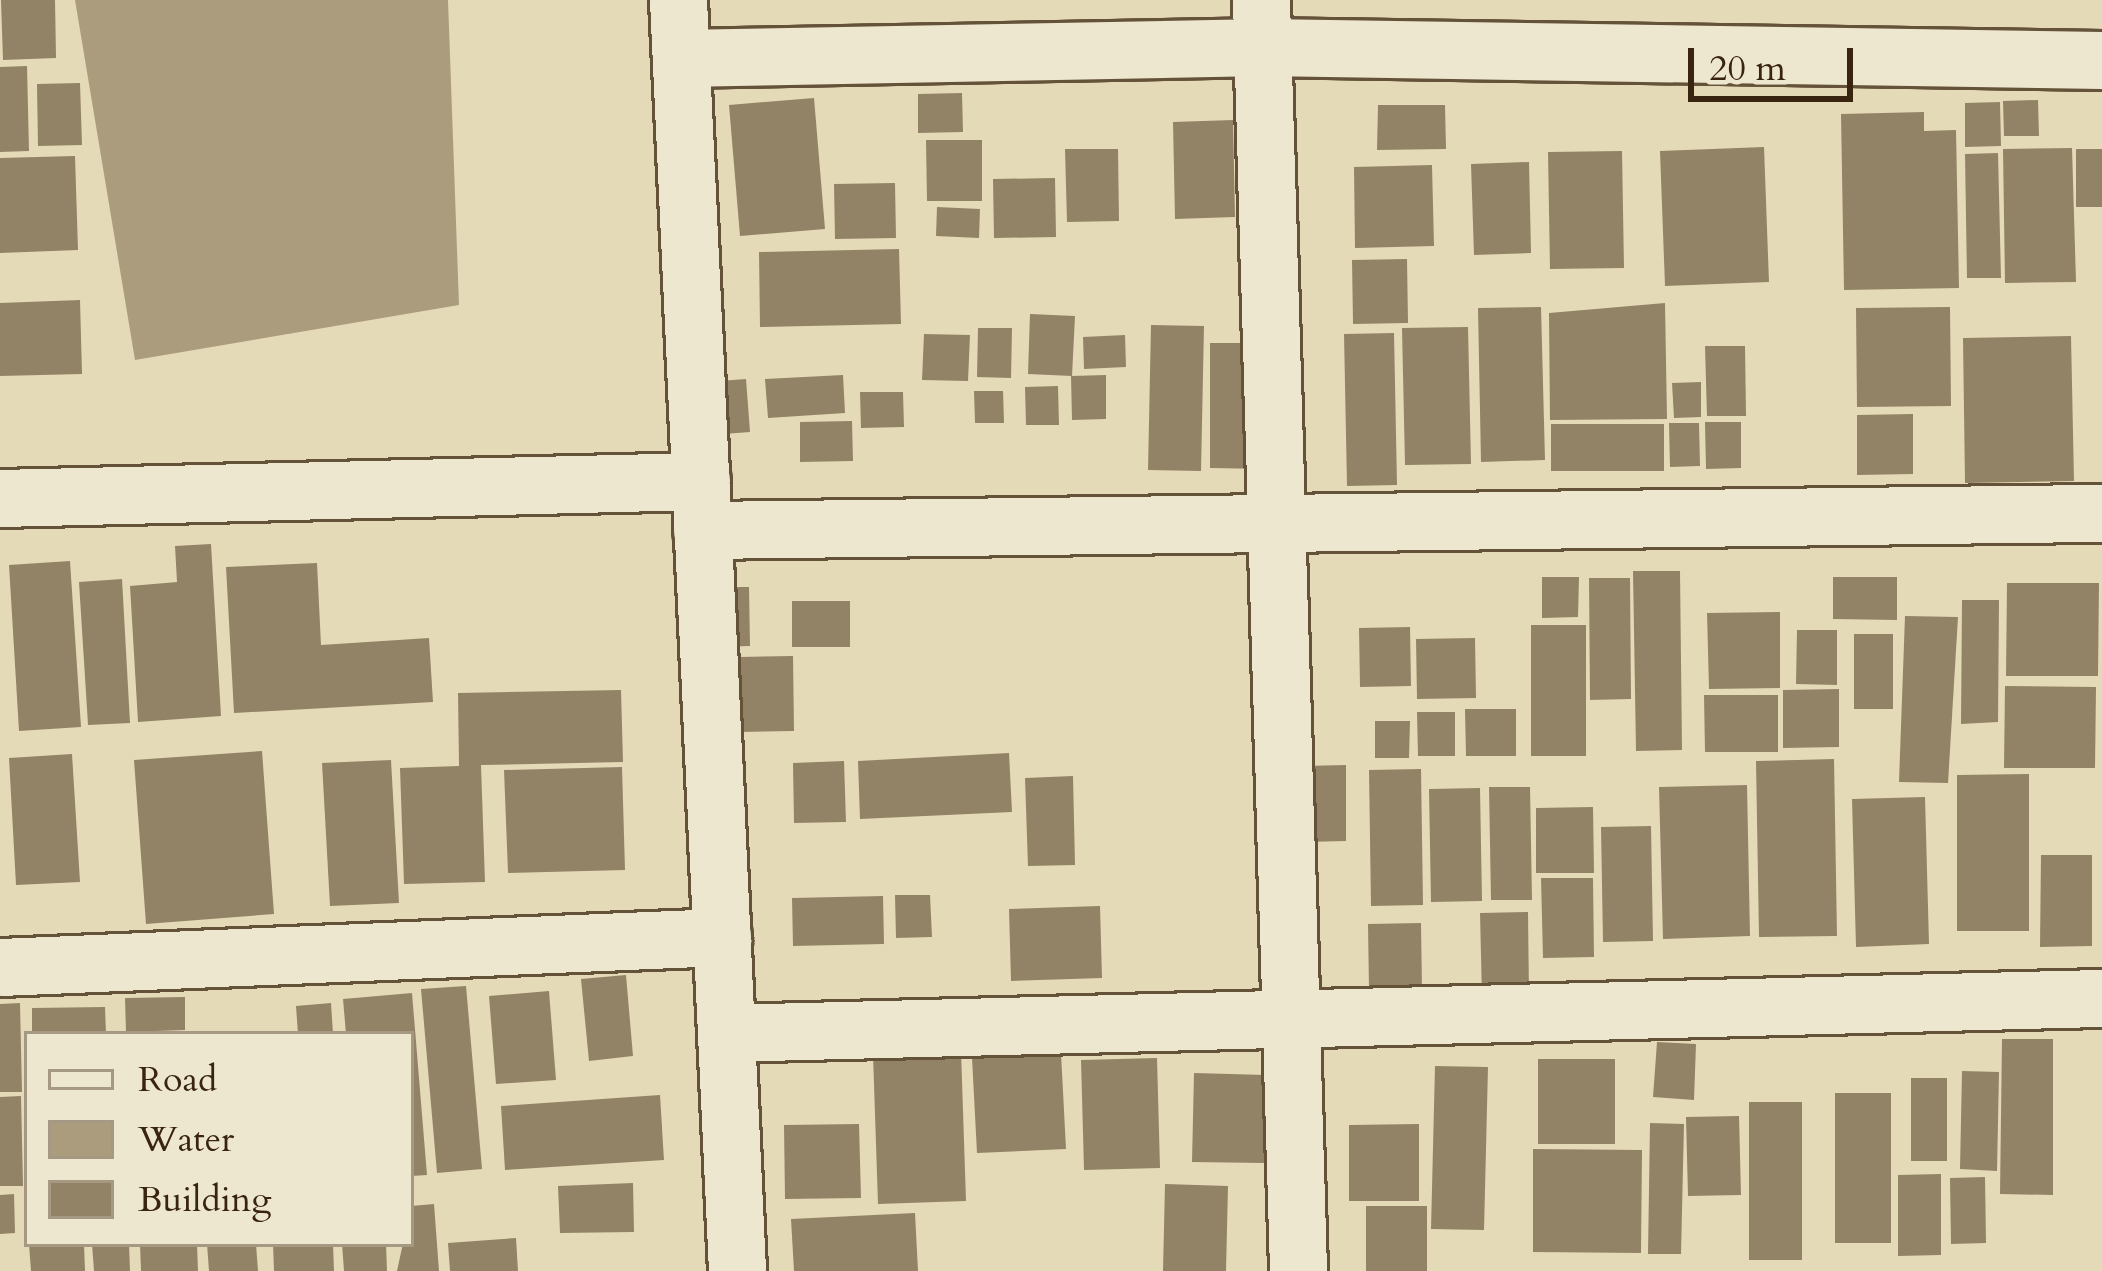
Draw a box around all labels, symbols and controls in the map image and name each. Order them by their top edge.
scale bar [1694,24,1859,98]
text: 20 m [1709,44,1786,93]
legend [24,1031,414,1247]
text: Road [138,1055,217,1104]
text: Water [138,1115,234,1164]
text: Building [138,1175,271,1224]

